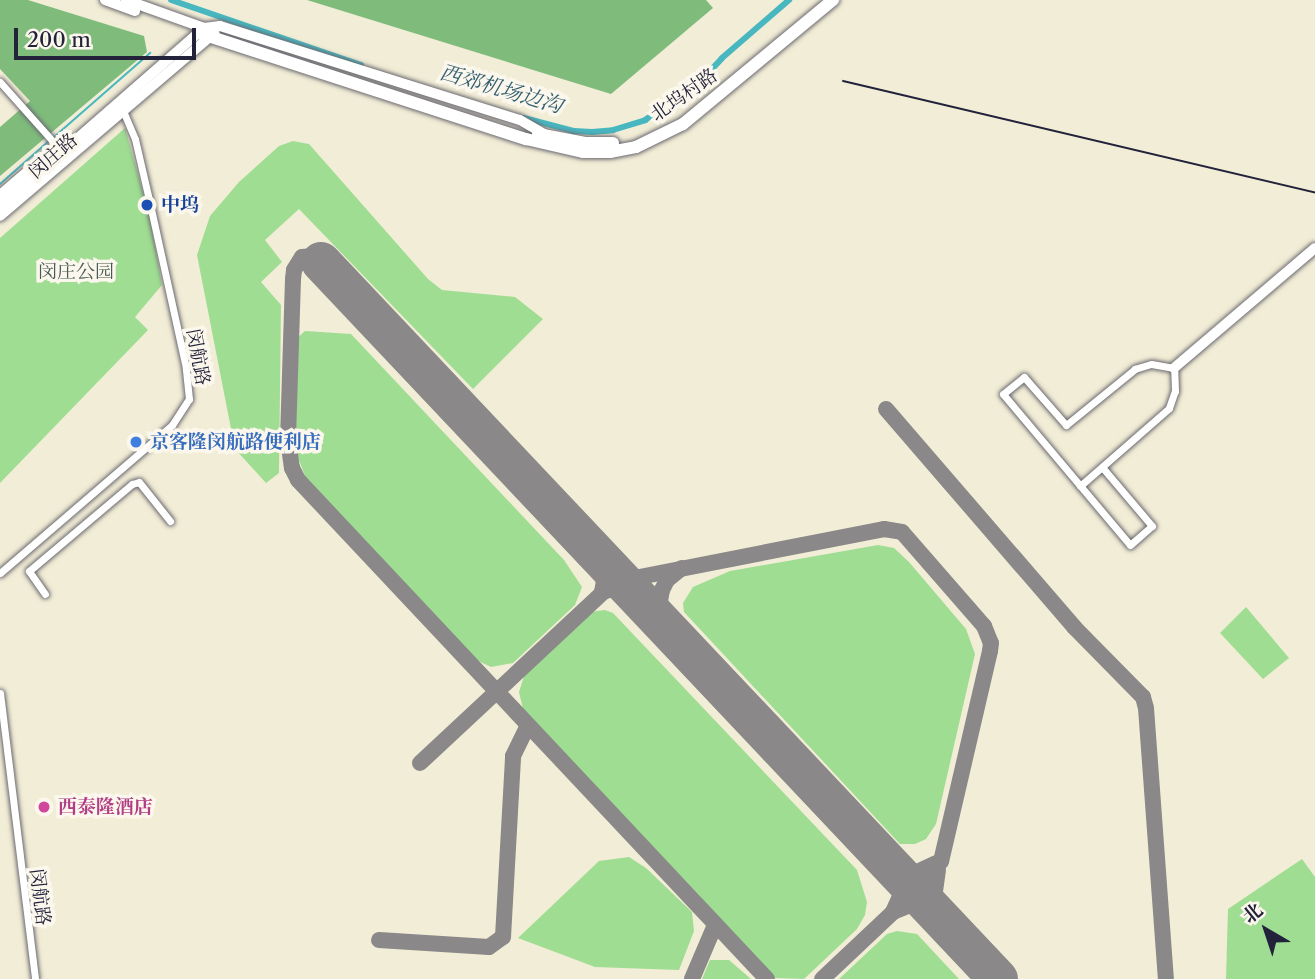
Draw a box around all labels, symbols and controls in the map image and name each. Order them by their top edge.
scale bar [18,14,200,58]
text: 200 m [27,27,91,52]
water label: 西郊机场边沟 [437,60,565,118]
street label: 北坞村路 [646,64,722,126]
street label: 闵庄路 [24,129,82,183]
place label: 中坞 [161,194,199,216]
marker: 中坞 [139,197,155,213]
park label: 闵庄公园 [38,261,114,283]
street label: 闵航路 [182,327,214,387]
place label: 京客隆闵航路便利店 [150,431,321,453]
marker: 京客隆闵航路便利店 [128,434,144,450]
place label: 西泰隆酒店 [58,796,153,818]
marker: 西泰隆酒店 [36,799,52,815]
street label: 闵航路 [25,867,55,927]
north arrow [1231,895,1301,965]
text: 北 [1238,898,1267,928]

